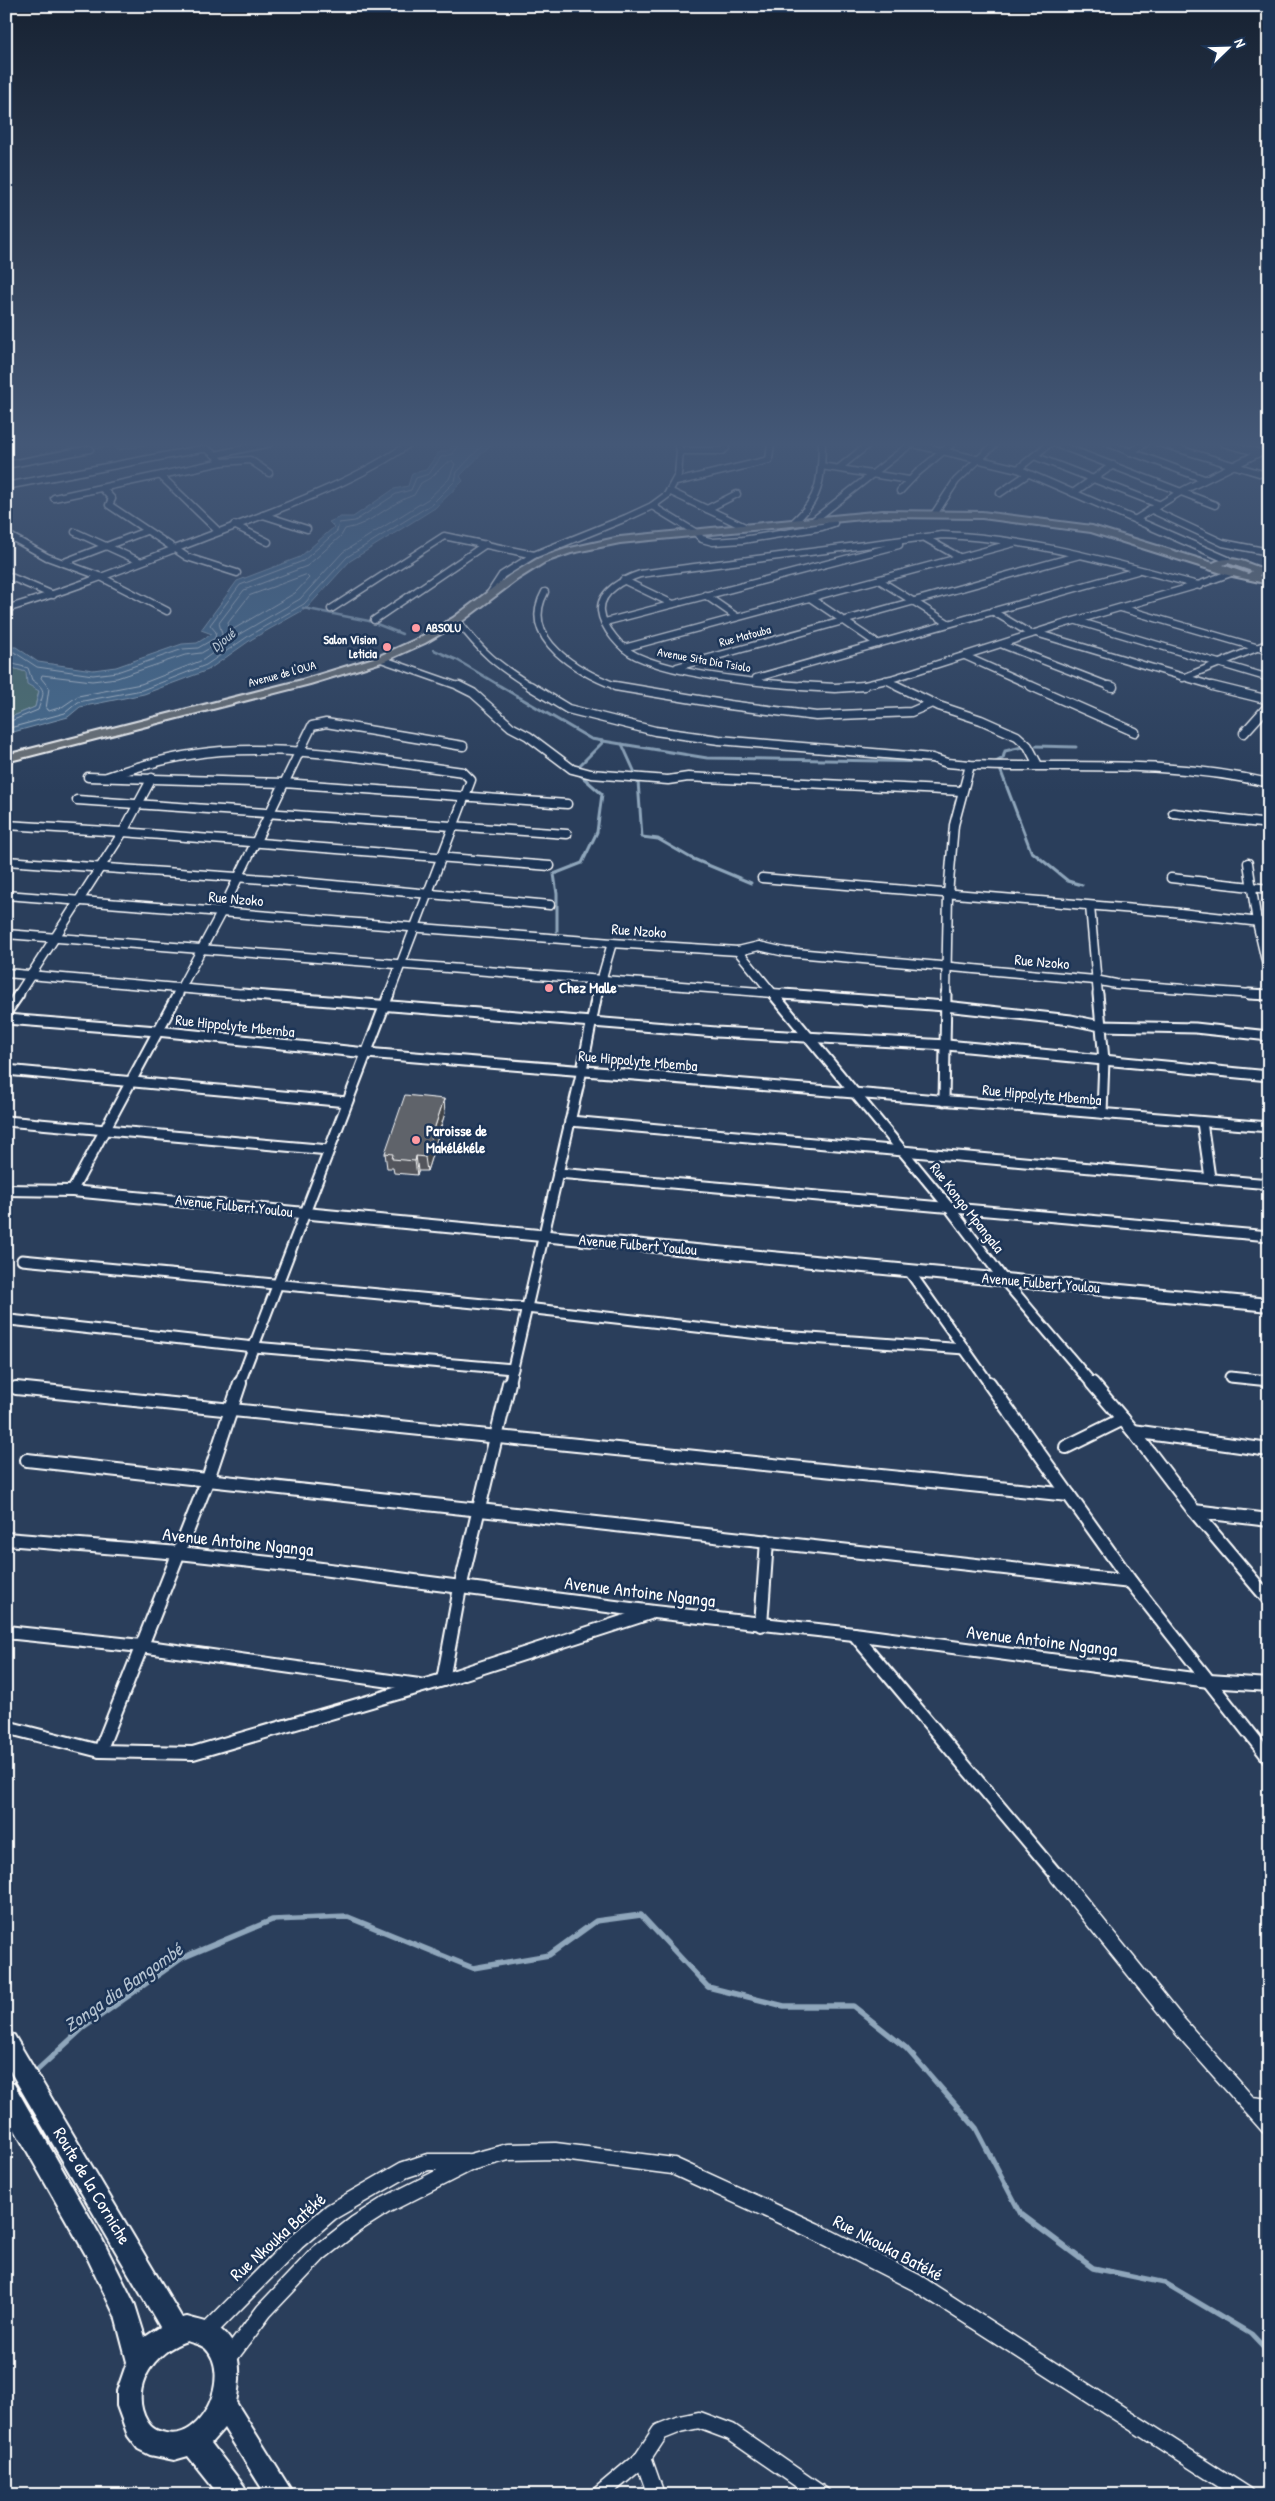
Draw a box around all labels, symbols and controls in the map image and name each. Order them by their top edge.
north arrow [1202,22,1252,72]
text: N [1230,36,1251,50]
place label: ABSOLU [426,619,462,636]
street label: Rue Matouba [717,620,773,651]
marker: ABSOLU [410,622,422,634]
water label: Djoué [206,623,240,655]
place label: Salon Vision Leticia [324,631,378,662]
marker: Salon Vision Leticia [381,641,393,653]
street label: Avenue Sita Dia Tsiolo [656,643,752,676]
street label: Avenue de l'OUA [246,656,318,691]
street label: Rue Nzoko [208,886,264,911]
street label: Rue Nzoko [611,918,667,943]
street label: Rue Nzoko [1014,949,1070,974]
place label: Chez Malle [559,977,617,998]
marker: Chez Malle [543,982,555,994]
street label: Rue Hippolyte Mbemba [174,1009,296,1042]
street label: Rue Hippolyte Mbemba [577,1045,699,1076]
street label: Rue Hippolyte Mbemba [981,1079,1103,1110]
place label: Paroisse de Makélékéle [426,1120,487,1158]
marker: Paroisse de Makélékéle [410,1134,422,1146]
street label: Rue Kongo Mpangala [925,1158,1009,1257]
street label: Avenue Fulbert Youlou [174,1189,294,1222]
street label: Avenue Fulbert Youlou [578,1229,698,1260]
street label: Avenue Fulbert Youlou [981,1267,1101,1298]
street label: Avenue Antoine Nganga [161,1521,315,1562]
street label: Avenue Antoine Nganga [563,1570,717,1613]
street label: Avenue Antoine Nganga [965,1619,1119,1662]
water label: Zonga dia Bangombé [58,1935,189,2038]
street label: Route de la Corniche [48,2123,137,2249]
street label: Rue Nkouka Batéké [224,2187,331,2286]
street label: Rue Nkouka Batéké [829,2208,948,2287]

